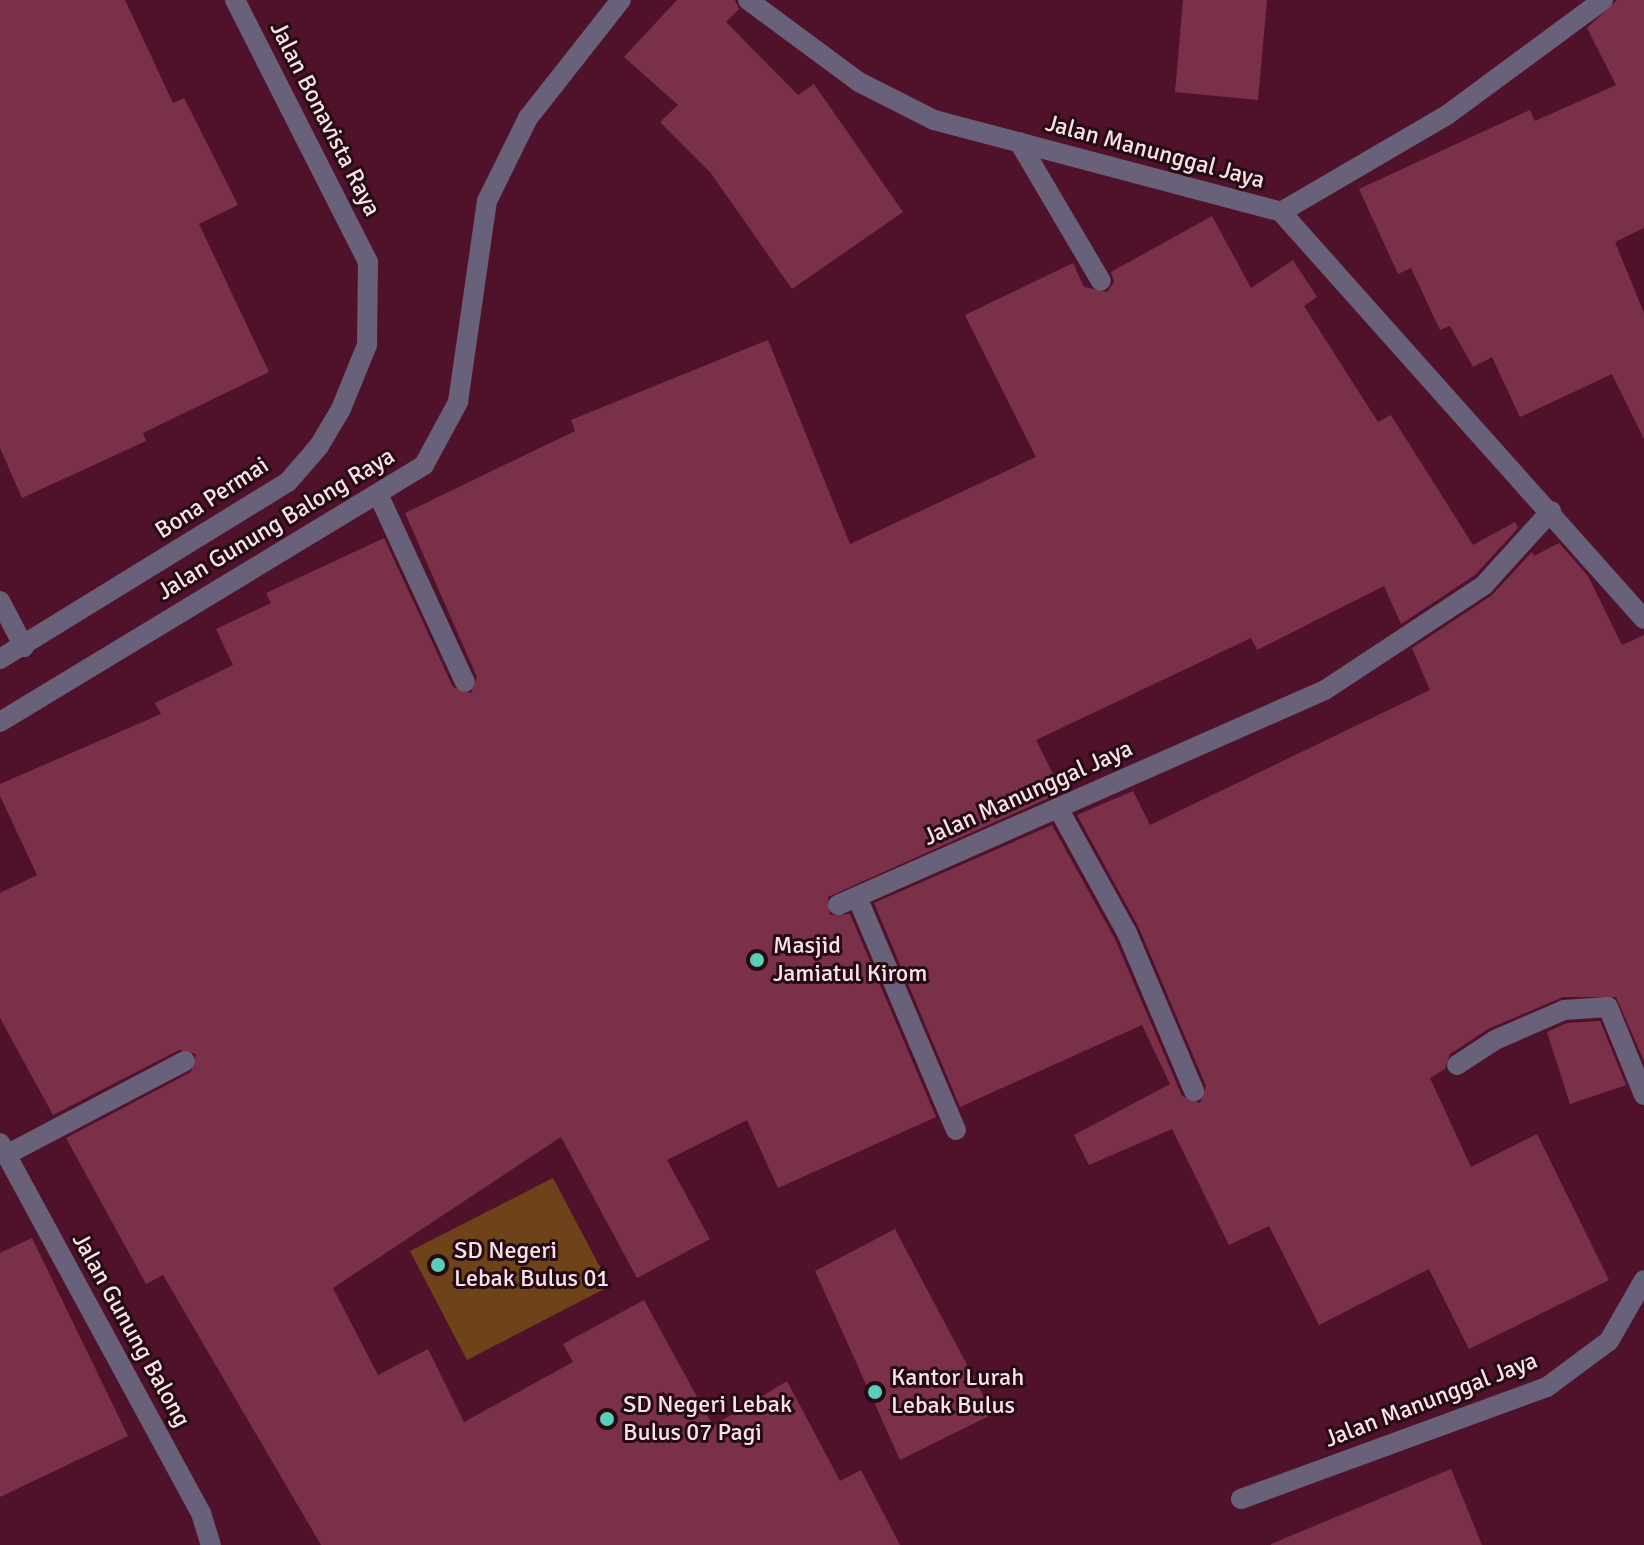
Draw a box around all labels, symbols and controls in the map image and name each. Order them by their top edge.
street label: Jalan Bonavista Raya [263,17,387,221]
street label: Jalan Manunggal Jaya [1042,109,1268,195]
street label: Jalan Gunung Balong Raya [152,442,400,606]
street label: Bona Permai [150,451,274,545]
street label: Jalan Manunggal Jaya [919,734,1137,852]
place label: Masjid Jamiatul Kirom [773,932,927,988]
marker: Masjid Jamiatul Kirom [748,951,766,969]
street label: Jalan Gunung Balong [66,1228,196,1432]
place label: SD Negeri Lebak Bulus 01 [454,1237,609,1293]
marker: SD Negeri Lebak Bulus 01 [429,1256,447,1274]
street label: Jalan Manunggal Jaya [1320,1346,1542,1454]
place label: Kantor Lurah Lebak Bulus [891,1364,1024,1420]
marker: Kantor Lurah Lebak Bulus [866,1383,884,1401]
place label: SD Negeri Lebak Bulus 07 Pagi [623,1391,792,1447]
marker: SD Negeri Lebak Bulus 07 Pagi [598,1410,616,1428]

